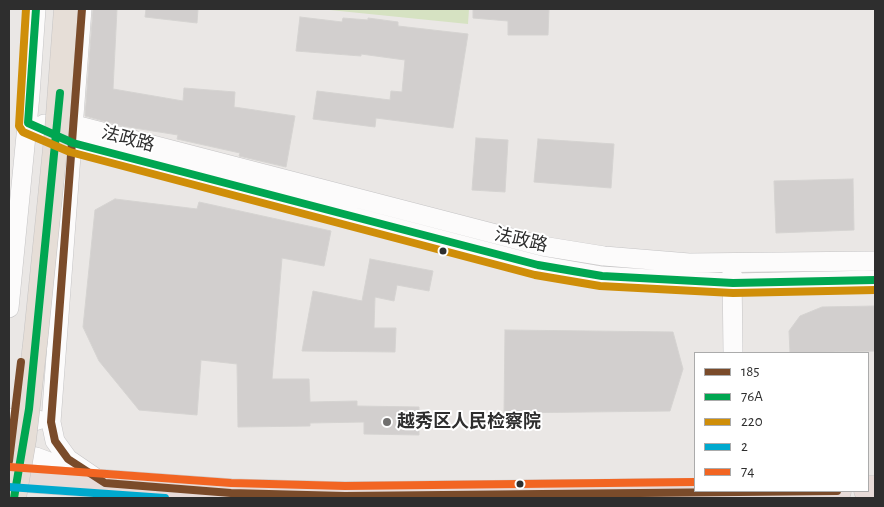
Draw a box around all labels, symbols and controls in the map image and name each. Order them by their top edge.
street label: 法政路 [99,122,157,156]
street label: 法政路 [492,223,550,257]
unlabelled marker [438,246,448,256]
legend [694,352,869,492]
text: 185 [741,364,760,379]
text: 76A [741,389,763,404]
place label: 越秀区人民检察院 [397,411,541,433]
text: 220 [741,414,763,429]
marker: 越秀区人民检察院 [381,416,393,428]
text: 2 [741,439,748,454]
text: 74 [741,464,754,479]
unlabelled marker [515,479,525,489]

